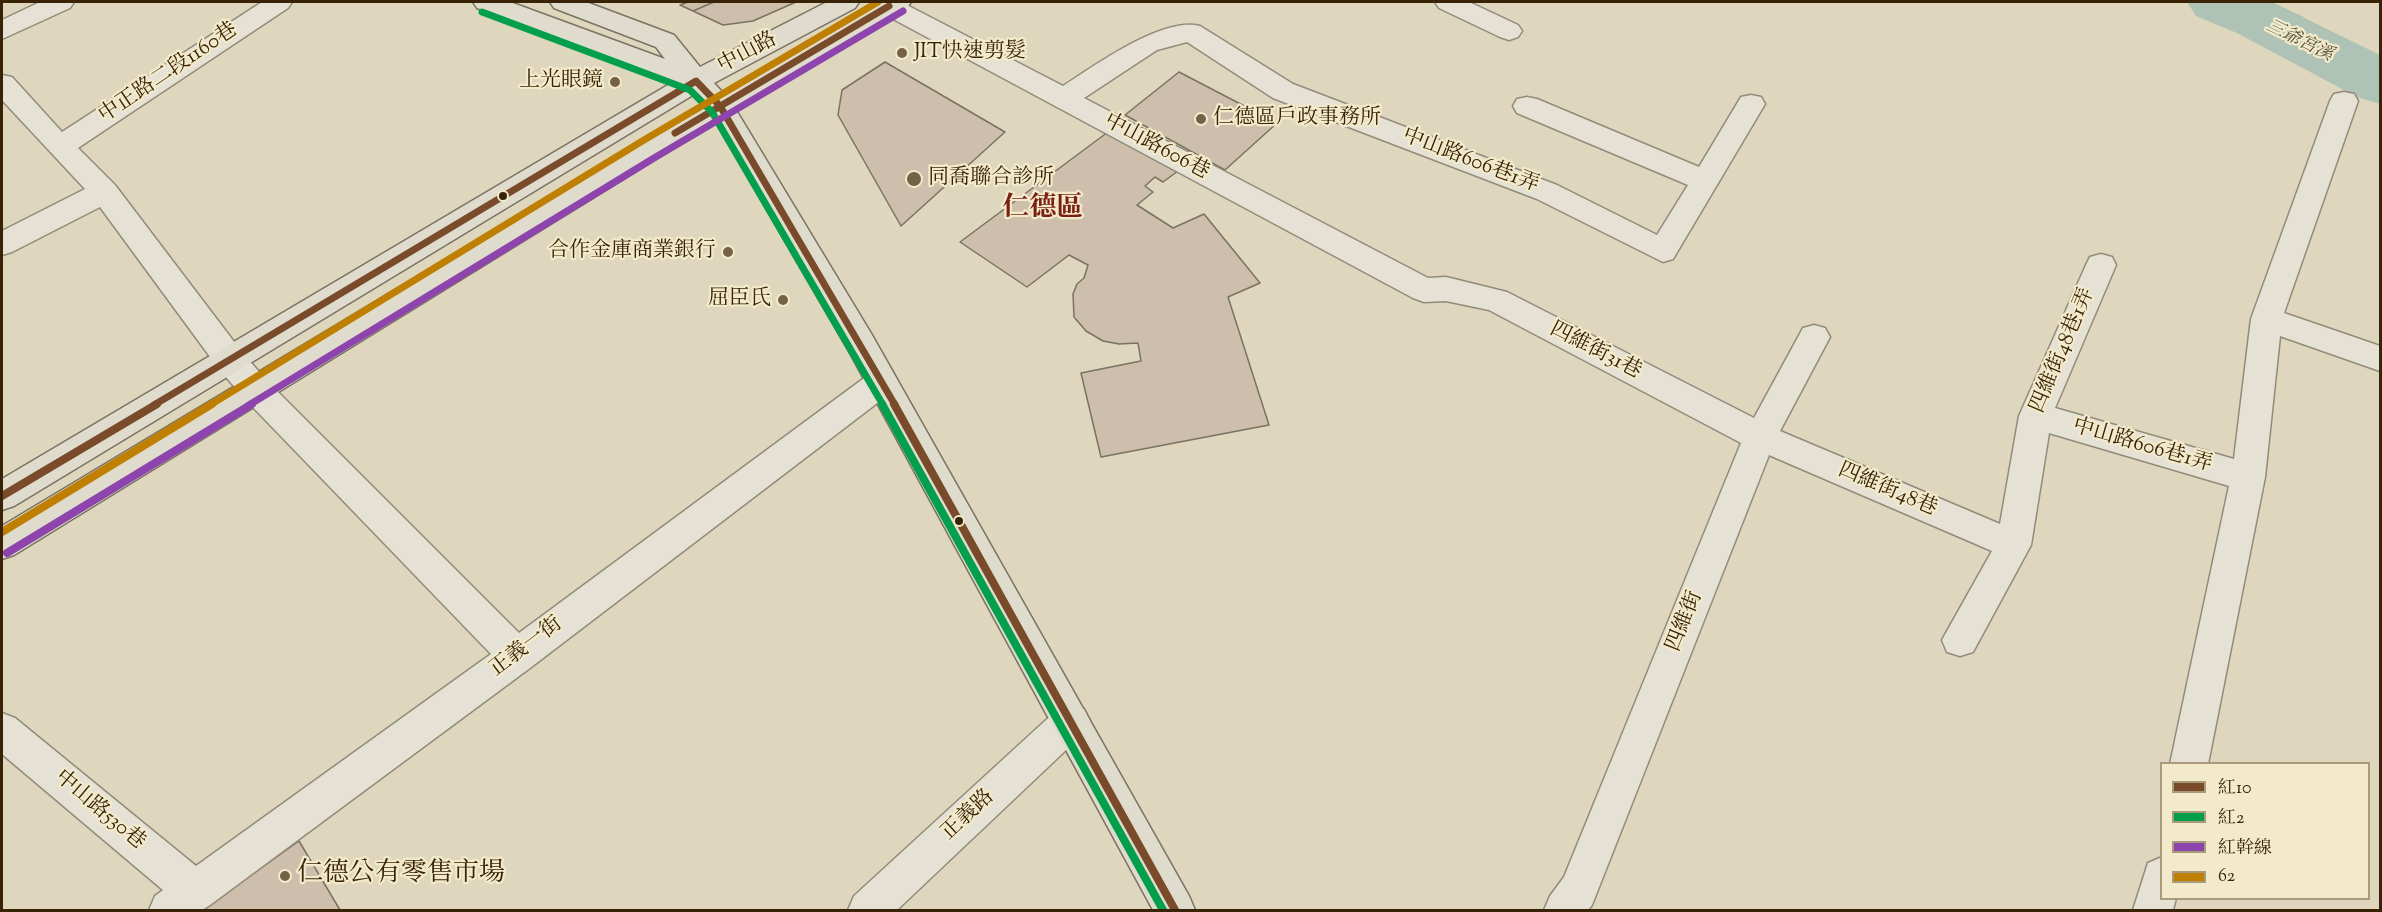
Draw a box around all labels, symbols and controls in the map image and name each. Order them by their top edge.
water label: 三爺宮溪 [2262,17,2336,67]
street label: 中正路二段1160巷 [95,18,243,130]
street label: 中山路 [714,28,782,80]
place label: JIT快速剪髮 [914,40,1026,66]
marker: JIT快速剪髮 [895,46,909,60]
place label: 上光眼鏡 [519,69,603,95]
marker: 上光眼鏡 [608,75,622,89]
place label: 仁德區戶政事務所 [1213,106,1381,132]
street label: 中山路606巷 [1099,110,1213,186]
marker: 仁德區戶政事務所 [1194,112,1208,126]
street label: 中山路606巷1弄 [1398,124,1542,200]
place label: 同喬聯合診所 [928,166,1054,192]
marker: 同喬聯合診所 [905,170,923,188]
unlabelled marker [497,190,509,202]
district label: 仁德區 [1003,194,1083,226]
place label: 合作金庫商業銀行 [548,239,716,265]
marker: 合作金庫商業銀行 [721,245,735,259]
street label: 四維街48巷1弄 [2026,285,2102,417]
place label: 屈臣氏 [708,287,771,313]
marker: 屈臣氏 [776,293,790,307]
street label: 四維街31巷 [1545,318,1645,386]
street label: 中山路606巷1弄 [2069,415,2215,479]
street label: 四維街48巷 [1834,459,1940,523]
unlabelled marker [953,515,965,527]
street label: 四維街 [1663,588,1709,656]
street label: 正義一街 [486,613,568,683]
legend [2160,762,2370,900]
street label: 中山路530巷 [49,766,149,856]
text: 紅10 [2218,776,2251,802]
street label: 正義路 [937,785,1001,847]
text: 紅2 [2218,806,2244,832]
text: 紅幹線 [2218,836,2272,862]
place label: 仁德公有零售市場 [297,860,505,892]
text: 62 [2218,864,2235,890]
marker: 仁德公有零售市場 [278,869,292,883]

